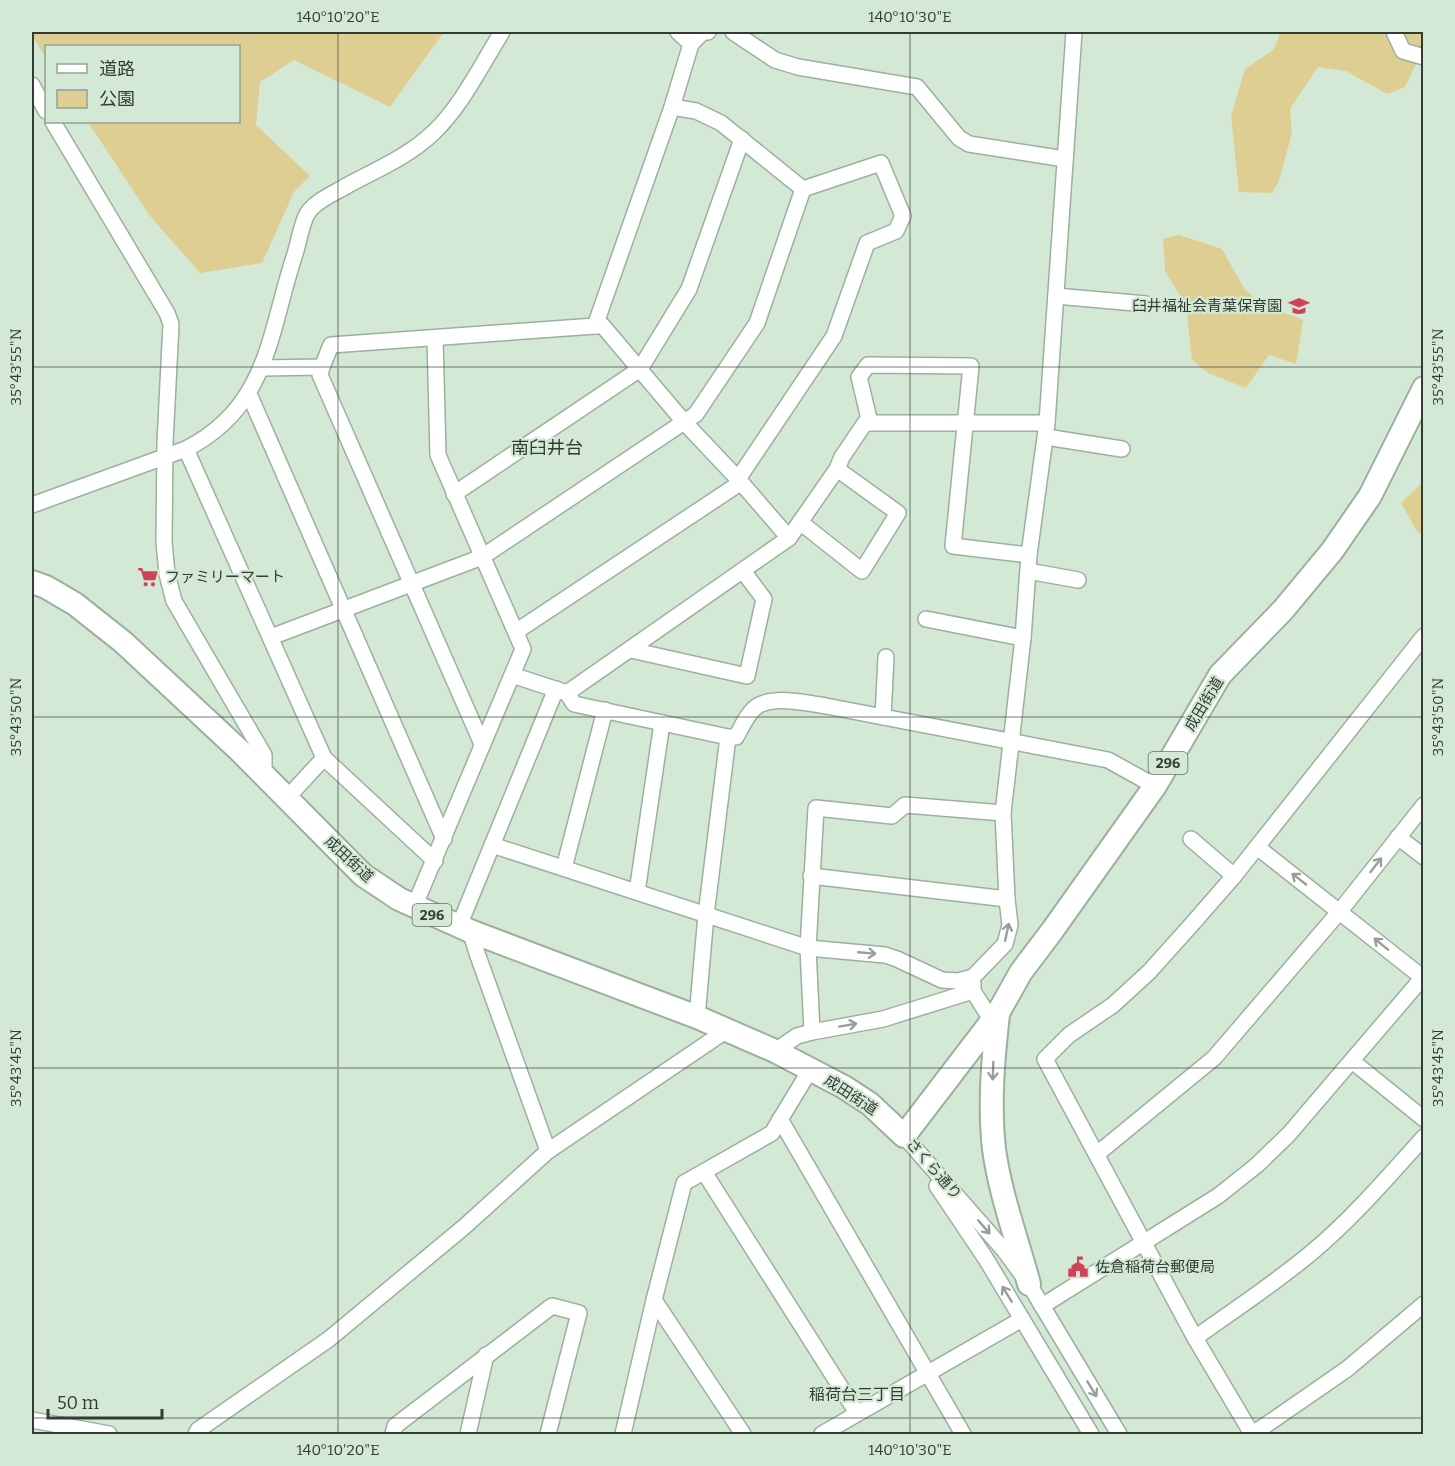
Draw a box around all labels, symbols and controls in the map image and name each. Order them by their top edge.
text: 140°10'20"E [297,8,379,26]
text: 140°10'30"E [868,8,952,26]
legend [45,45,240,123]
text: 道路 [99,58,135,80]
text: 公園 [99,88,135,110]
school or university icon: 臼井福祉会青葉保育園 [1287,294,1311,318]
place label: 臼井福祉会青葉保育園 [1132,297,1282,315]
text: 35°43'55"N [7,328,25,406]
text: 35°43'55"N [1429,328,1447,406]
district label: 南臼井台 [511,437,583,459]
supermarket icon: ファミリーマート [136,565,160,589]
place label: ファミリーマート [165,568,285,586]
street label: 成田街道 [1181,674,1227,734]
text: 35°43'50"N [7,678,25,756]
text: 35°43'50"N [1429,678,1447,756]
road number: 296 [1148,752,1188,774]
street label: 成田街道 [321,832,377,886]
one-way arrow [1370,857,1383,873]
one-way arrow [1291,872,1307,885]
road number: 296 [412,904,452,926]
one-way arrow [1002,923,1014,942]
one-way arrow [1374,937,1390,950]
one-way arrow [856,948,876,959]
one-way arrow [838,1019,858,1030]
text: 35°43'45"N [7,1029,25,1107]
text: 35°43'45"N [1429,1029,1447,1107]
one-way arrow [987,1060,998,1080]
street label: 成田街道 [821,1071,881,1119]
street label: さくら通り [903,1135,965,1203]
one-way arrow [977,1219,991,1234]
public building icon: 佐倉稲荷台郵便局 [1066,1255,1090,1279]
place label: 佐倉稲荷台郵便局 [1095,1258,1215,1276]
one-way arrow [1001,1286,1013,1303]
one-way arrow [1086,1380,1098,1397]
scale bar [48,1382,162,1420]
district label: 稲荷台三丁目 [809,1385,905,1404]
text: 50 m [57,1392,99,1414]
text: 140°10'20"E [297,1441,379,1459]
text: 140°10'30"E [868,1441,952,1459]

